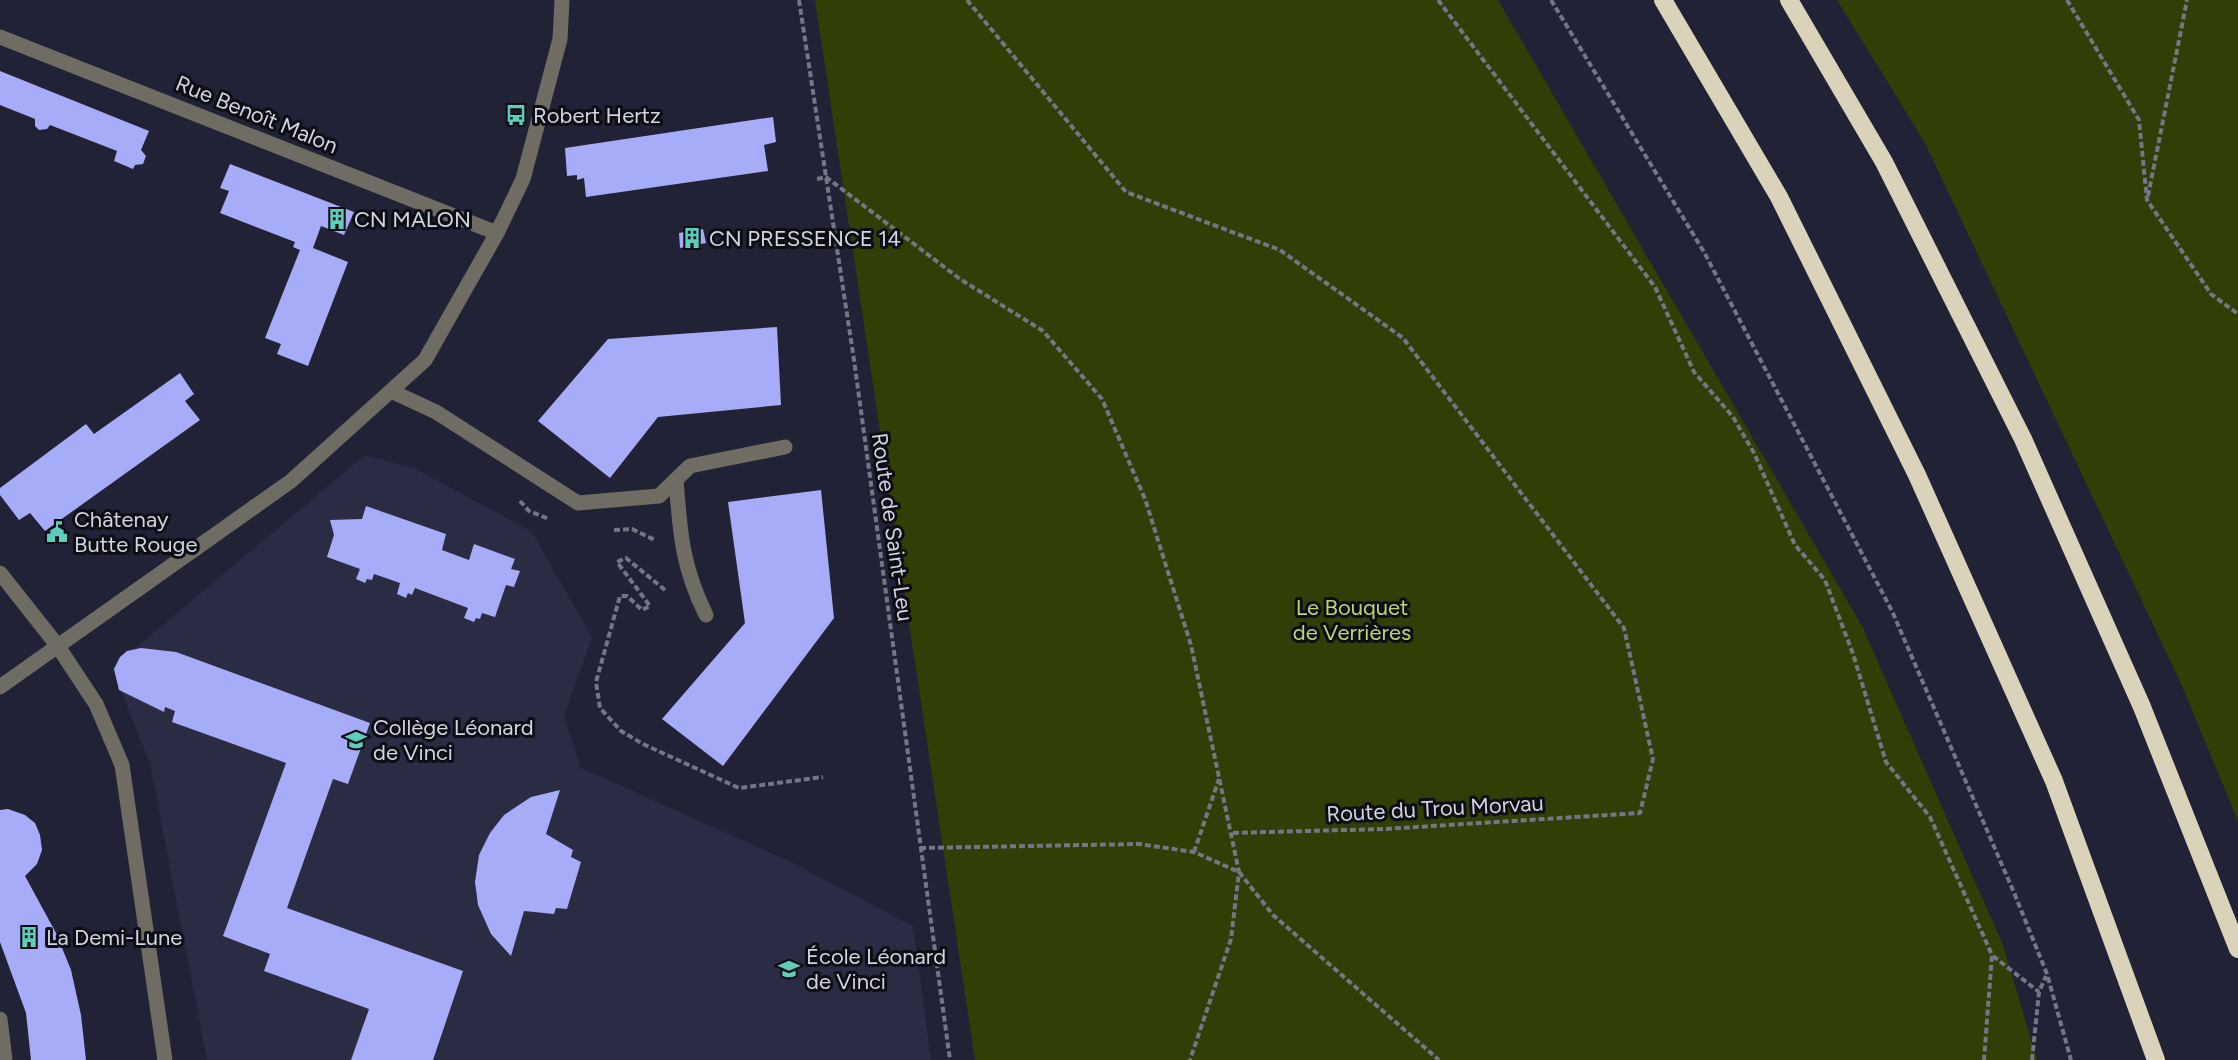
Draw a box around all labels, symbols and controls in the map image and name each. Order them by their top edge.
street label: Rue Benoît Malon [172,70,342,159]
place label: Robert Hertz [533,102,661,129]
bus stop icon: Robert Hertz [504,103,528,127]
place label: CN MALON [354,206,471,233]
building icon: CN MALON [325,207,349,231]
place label: CN PRESSENCE 14 [709,225,901,252]
building icon: CN PRESSENCE 14 [680,226,704,250]
street label: Route de Saint-Leu [866,431,919,623]
place label: Châtenay Butte Rouge [74,506,197,558]
public building icon: Châtenay Butte Rouge [45,520,69,544]
park label: Le Bouquet de Verrières [1293,594,1411,646]
place label: Collège Léonard de Vinci [373,714,534,766]
school or university icon: Collège Léonard de Vinci [344,728,368,752]
street label: Route du Trou Morvau [1326,789,1544,828]
place label: La Demi-Lune [46,924,182,951]
building icon: La Demi-Lune [17,925,41,949]
place label: École Léonard de Vinci [806,943,946,995]
school or university icon: École Léonard de Vinci [777,957,801,981]

